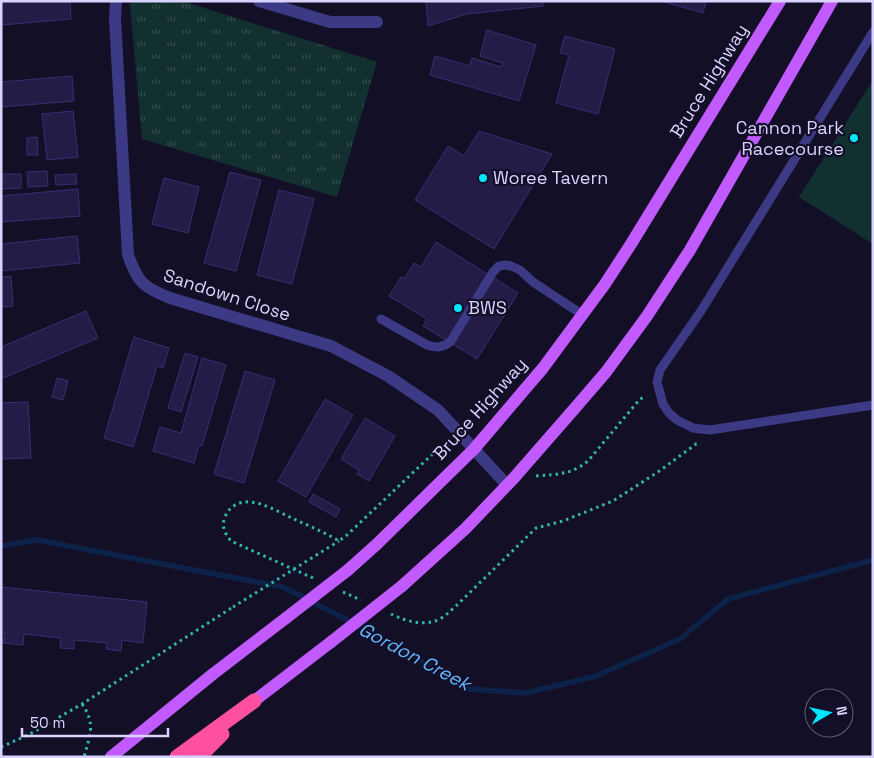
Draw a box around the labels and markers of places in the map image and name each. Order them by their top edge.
place label: Cannon Park Racecourse [736,116,844,160]
marker: Cannon Park Racecourse [848,132,860,144]
place label: Woree Tavern [493,166,608,189]
marker: Woree Tavern [477,172,489,184]
place label: BWS [468,296,507,319]
marker: BWS [452,302,464,314]

